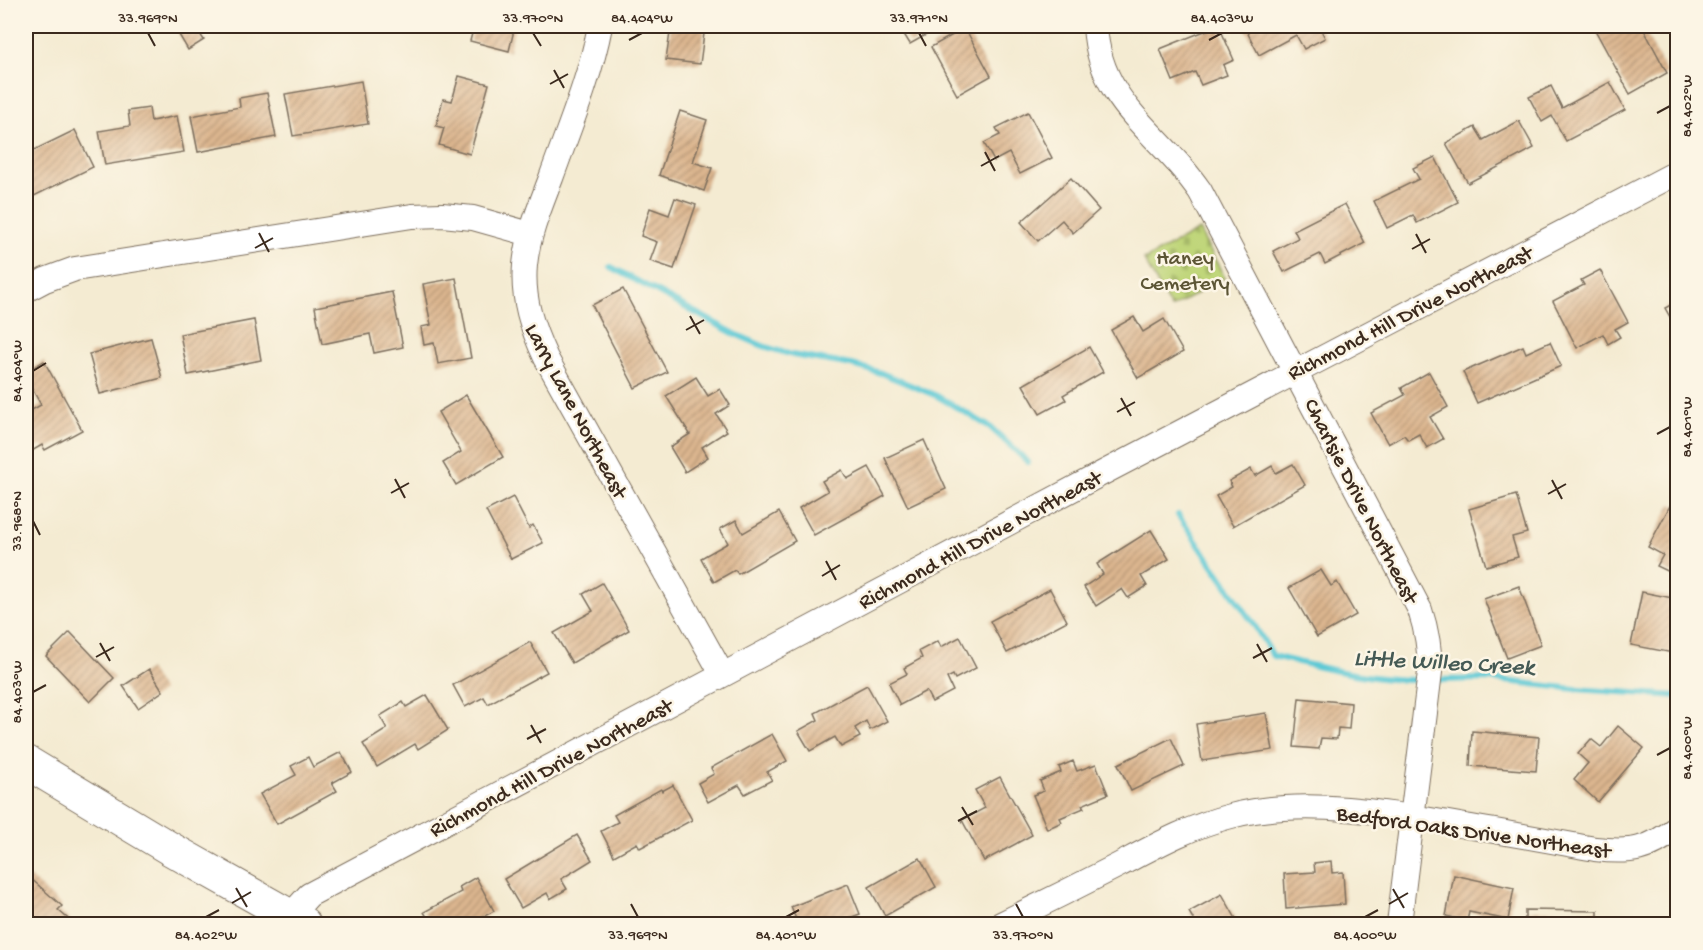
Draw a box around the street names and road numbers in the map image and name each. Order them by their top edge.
street label: Richmond Hill Drive Northeast [1284,240,1540,388]
street label: Larry Lane Northeast [517,320,632,505]
street label: Charlsie Drive Northeast [1297,395,1423,610]
street label: Richmond Hill Drive Northeast [855,465,1109,617]
street label: Richmond Hill Drive Northeast [426,693,680,845]
street label: Bedford Oaks Drive Northeast [1334,802,1614,866]

